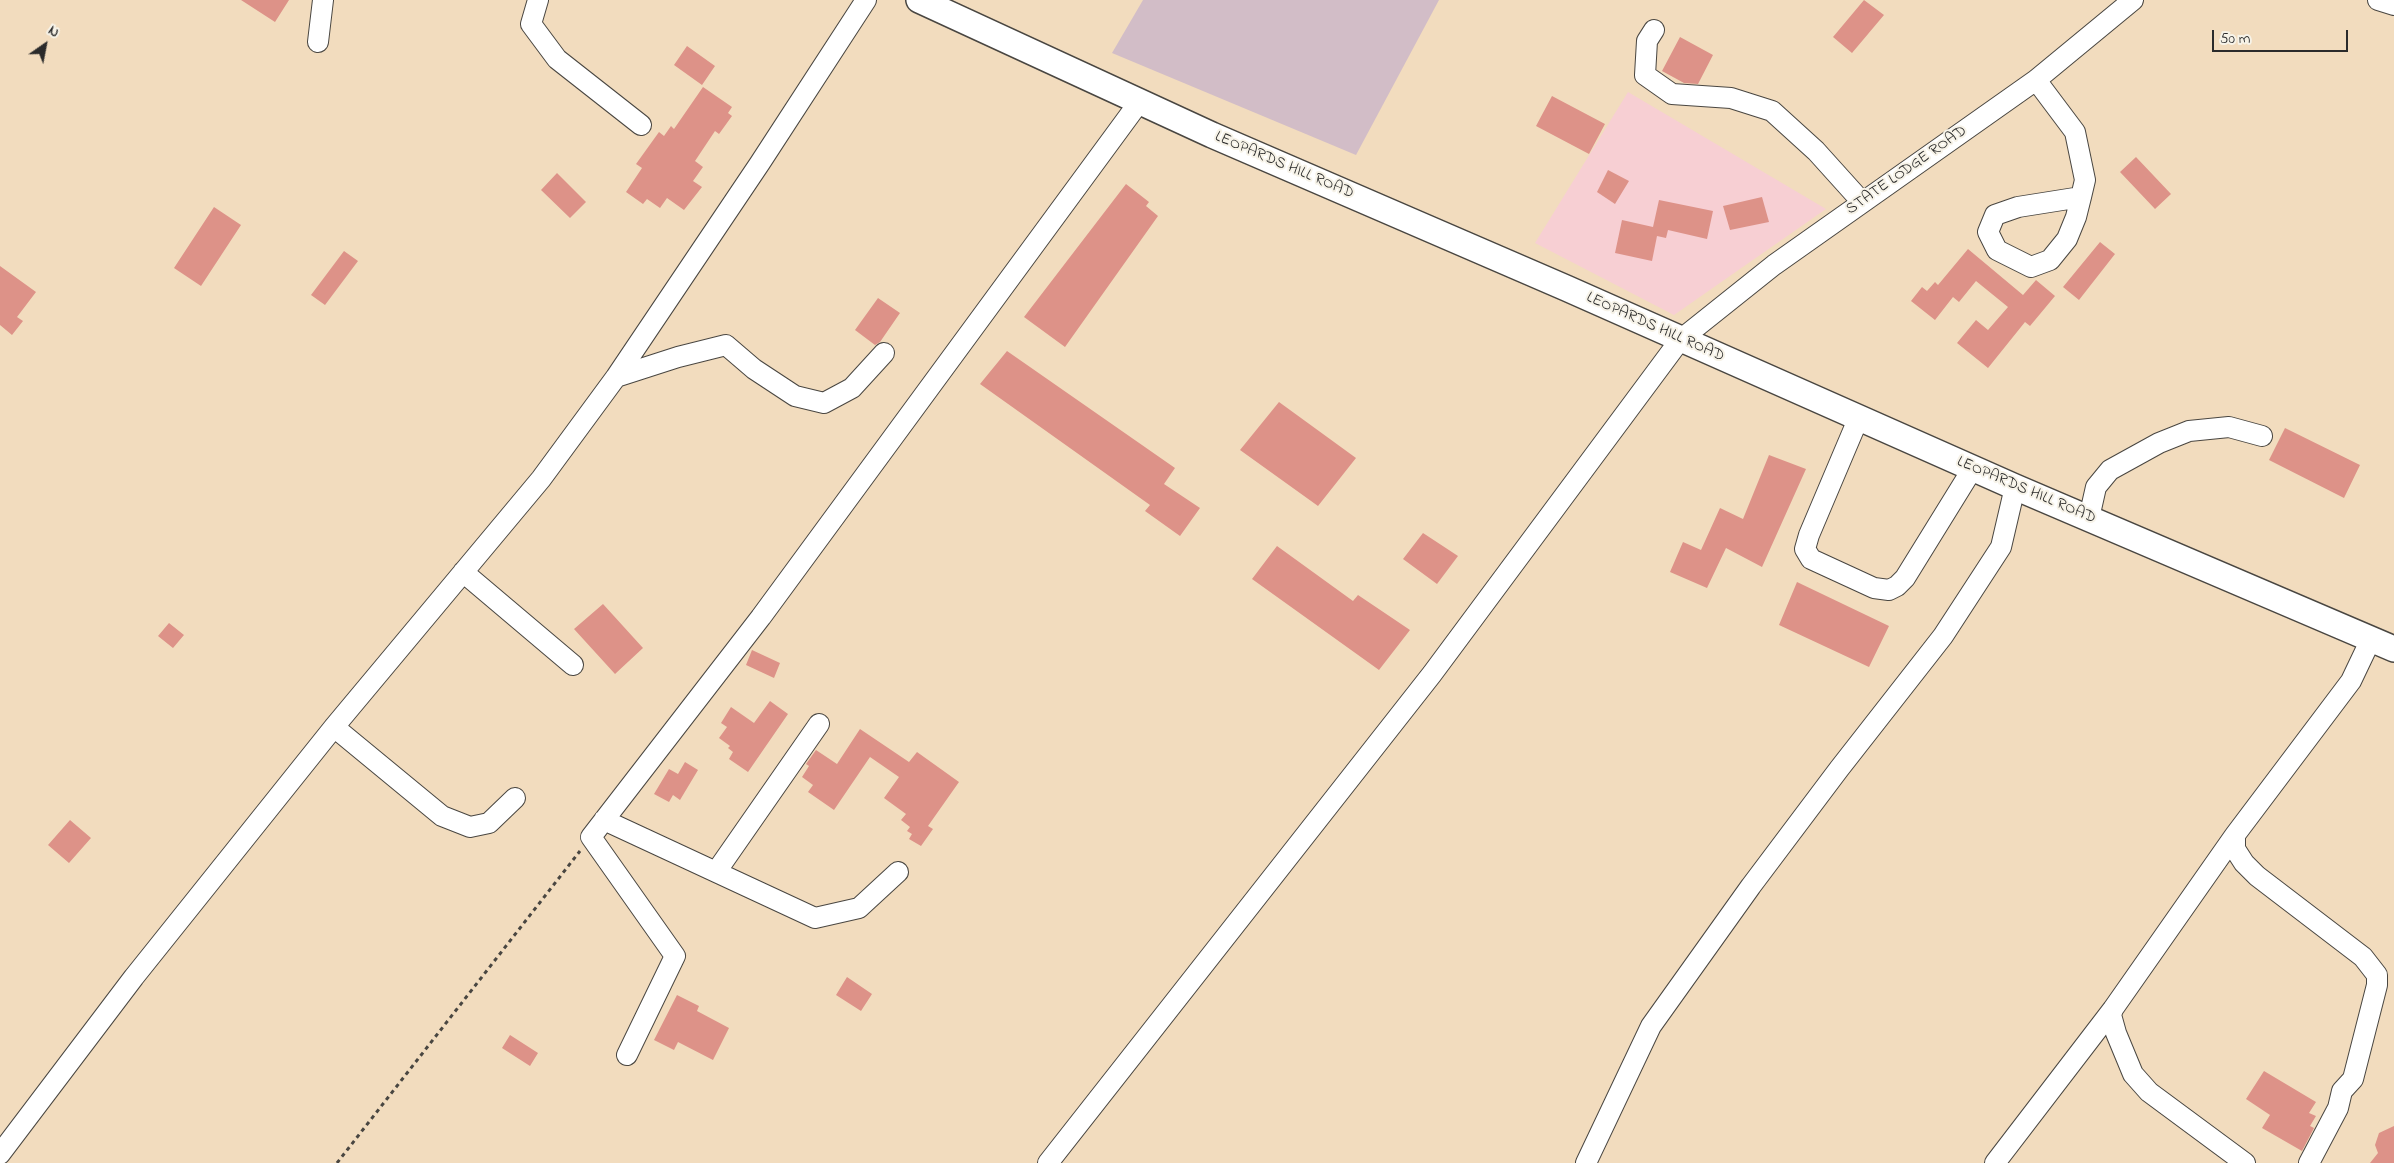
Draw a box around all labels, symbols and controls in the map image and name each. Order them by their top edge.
north arrow [20,20,70,70]
scale bar [2214,20,2350,52]
text: N [44,21,63,43]
text: 50 m [2220,28,2250,50]
street label: STATE LODGE ROAD [1843,122,1971,220]
street label: LEOPARDS HILL ROAD [1212,128,1356,204]
street label: LEOPARDS HILL ROAD [1583,289,1727,367]
street label: LEOPARDS HILL ROAD [1954,453,2098,529]

